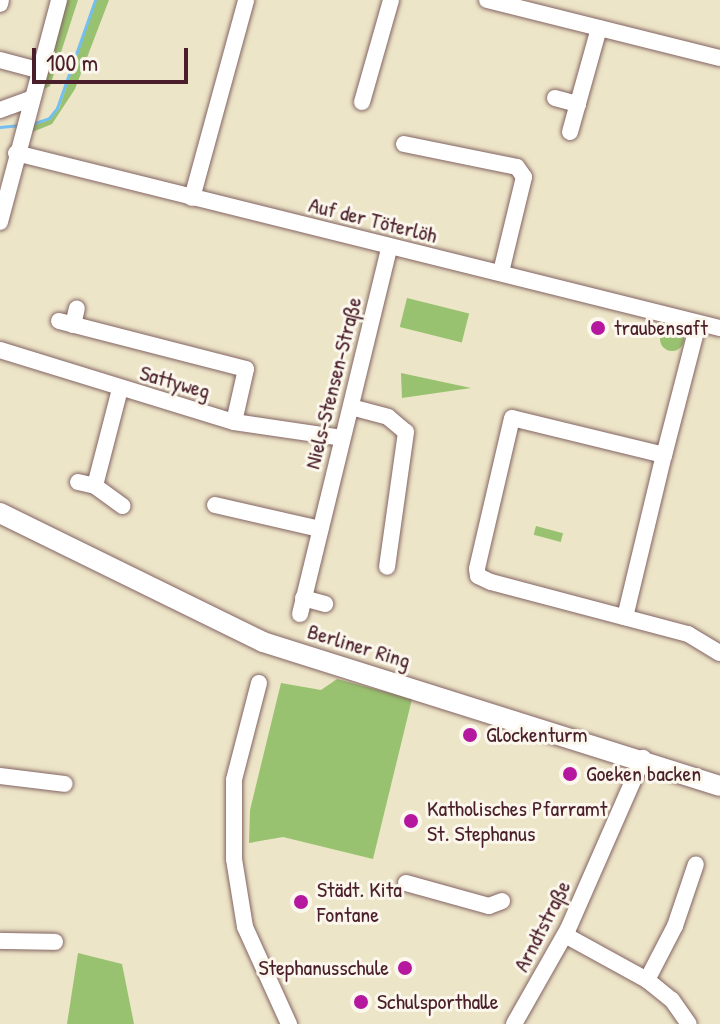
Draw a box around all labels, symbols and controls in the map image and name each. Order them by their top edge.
scale bar [36,32,192,82]
text: 100 m [46,46,98,78]
street label: Auf der Töterlöh [306,191,440,249]
street label: Niels-Stensen-Straße [299,294,367,472]
place label: traubensaft [614,315,708,341]
marker: traubensaft [589,319,607,337]
street label: Sattyweg [137,359,213,405]
street label: Berliner Ring [304,618,414,674]
place label: Glockenturm [486,722,587,748]
marker: Glockenturm [461,726,479,744]
place label: Goeken backen [586,761,701,787]
marker: Goeken backen [561,765,579,783]
place label: Katholisches Pfarramt St. Stephanus [427,795,607,846]
marker: Katholisches Pfarramt St. Stephanus [402,812,420,830]
place label: Städt. Kita Fontane [317,876,402,928]
street label: Arndtstraße [508,876,576,976]
marker: Städt. Kita Fontane [292,893,310,911]
place label: Stephanusschule [258,955,389,981]
marker: Stephanusschule [396,959,414,977]
place label: Schulsporthalle [377,989,498,1015]
marker: Schulsporthalle [352,993,370,1011]

